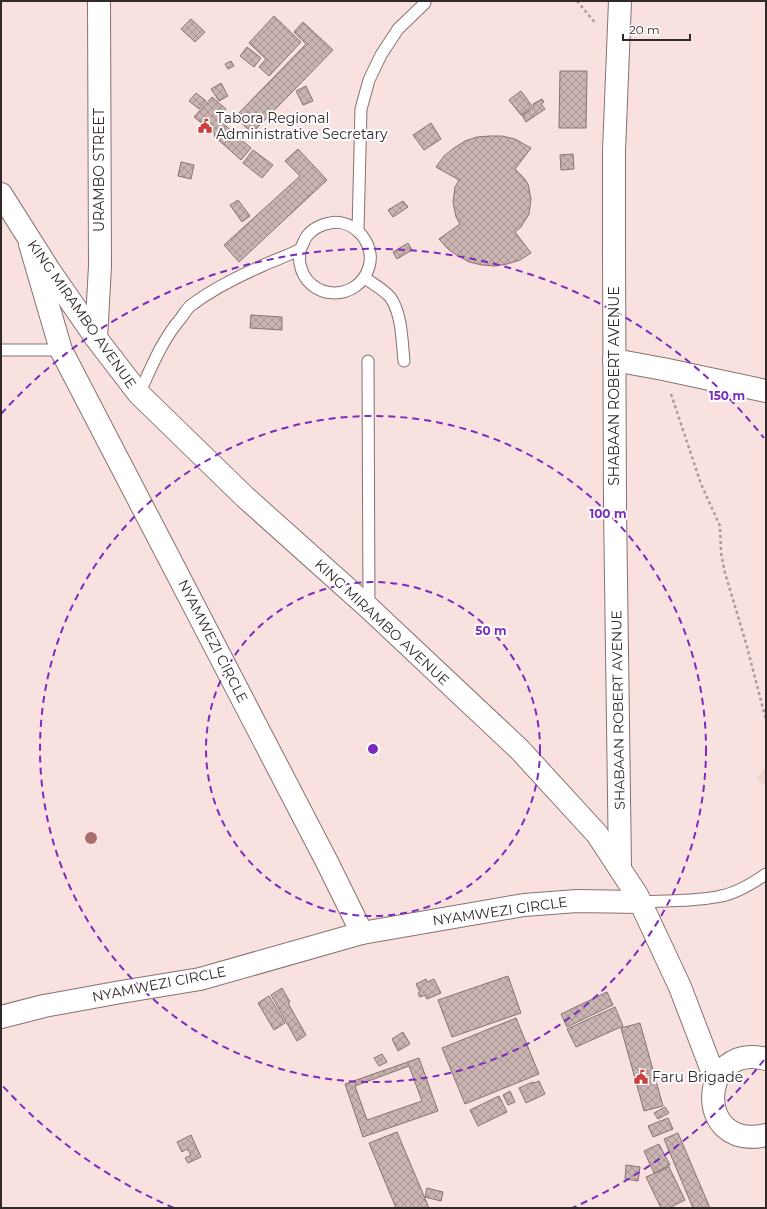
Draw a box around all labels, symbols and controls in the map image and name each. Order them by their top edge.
scale bar [623,16,690,42]
text: 20 m [629,22,660,37]
street label: URAMBO STREET [90,108,108,232]
place label: Tabora Regional Administrative Secretary [216,109,388,143]
public building icon: Tabora Regional Administrative Secretary [197,118,213,134]
street label: KING MIRAMBO AVENUE [24,236,140,392]
street label: SHABAAN ROBERT AVENUE [605,286,623,486]
text: 150 m [709,388,745,403]
text: 100 m [590,506,626,521]
street label: KING MIRAMBO AVENUE [311,555,453,689]
street label: NYAMWEZI CIRCLE [174,576,252,706]
street label: SHABAAN ROBERT AVENUE [607,610,629,810]
text: 50 m [475,623,507,638]
centre of rings [366,742,380,756]
street label: NYAMWEZI CIRCLE [431,893,569,929]
street label: NYAMWEZI CIRCLE [90,962,228,1006]
place label: Faru Brigade [652,1068,743,1086]
public building icon: Faru Brigade [633,1069,649,1085]

